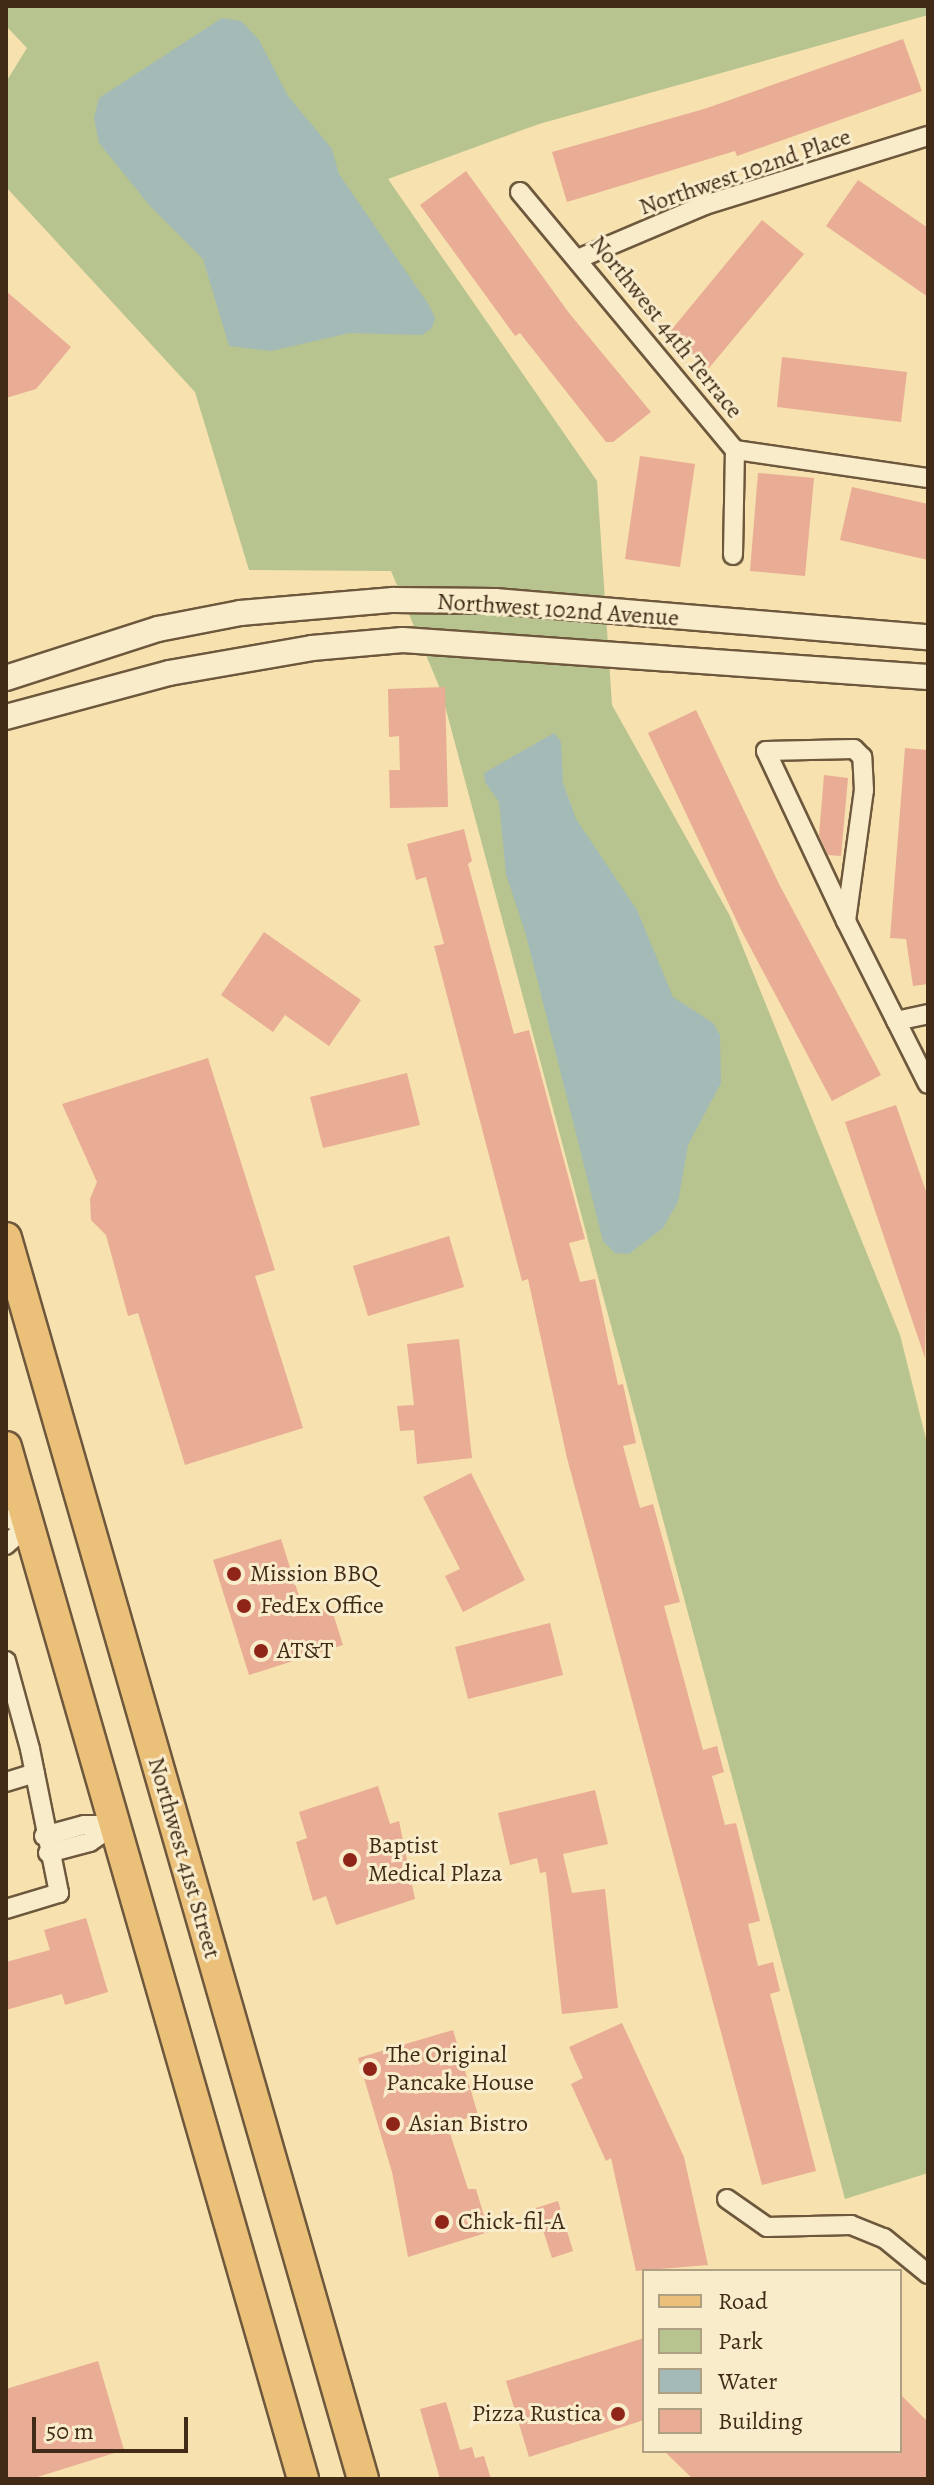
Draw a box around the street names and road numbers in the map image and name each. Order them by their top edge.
street label: Northwest 102nd Place [635,122,855,222]
street label: Northwest 44th Terrace [583,230,749,424]
street label: Northwest 102nd Avenue [436,587,680,633]
street label: Northwest 41st Street [141,1754,227,1962]

